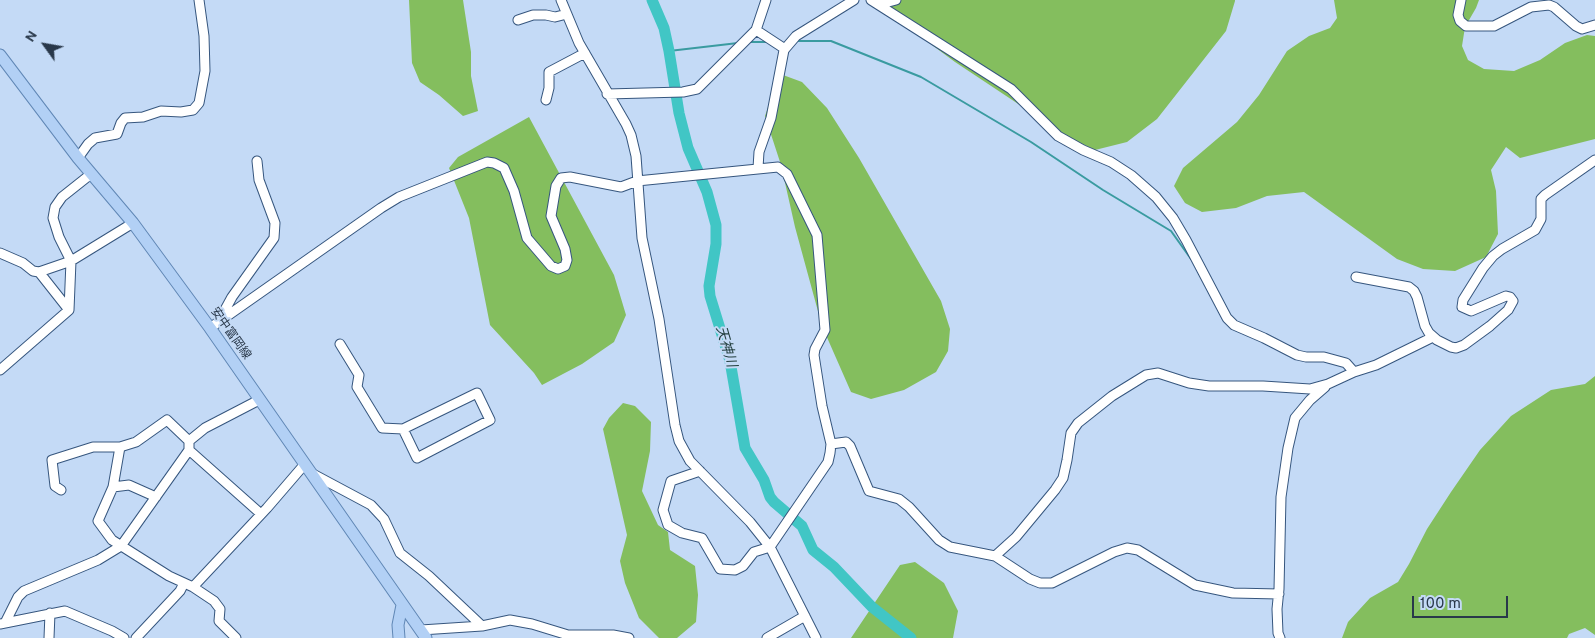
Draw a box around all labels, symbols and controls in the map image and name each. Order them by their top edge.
north arrow [20,20,70,70]
text: N [22,28,42,46]
street label: 安中富岡線 [207,305,253,363]
water label: 天神川 [711,324,739,370]
scale bar [1415,586,1511,618]
text: 100 m [1420,595,1461,614]

